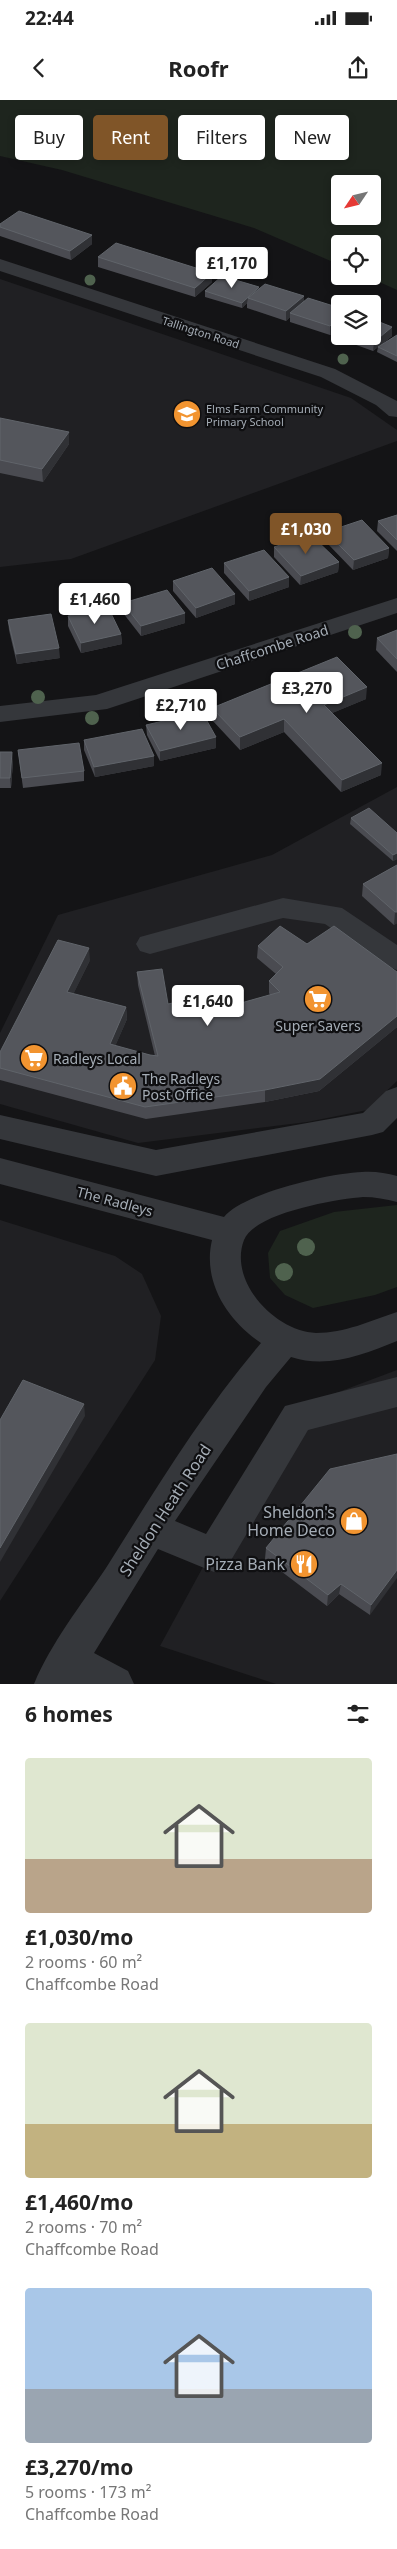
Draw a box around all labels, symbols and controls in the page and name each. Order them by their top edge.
text: 22:44 [25,5,74,31]
text: Roofr [168,53,229,83]
icon: back [25,54,53,82]
icon: share [344,54,372,82]
chip: Buy [15,115,83,160]
chip: Rent [93,115,168,160]
chip: Filters [178,115,265,160]
chip: New [275,115,349,160]
north arrow [331,175,381,225]
map controls [331,175,381,345]
button: locate [331,235,381,285]
pin: £1,170 [191,246,273,289]
text: £1,170 [207,252,257,274]
button: layers [331,295,381,345]
street label: Tallington Road [161,312,241,352]
school or university icon: Elms Farm Community Primary School [172,399,202,429]
place label: Elms Farm Community Primary School [206,401,324,429]
pin: £1,030 [265,512,347,555]
text: £1,030 [281,518,331,540]
pin: £1,460 [54,582,136,625]
text: £1,460 [70,588,120,610]
street label: Chaffcombe Road [213,620,331,674]
pin: £3,270 [266,672,348,714]
text: £3,270 [282,677,332,699]
pin: £2,710 [140,688,222,731]
text: £2,710 [156,694,206,716]
pin: £1,640 [167,984,249,1027]
supermarket icon: Super Savers [303,984,333,1014]
text: £1,640 [183,990,233,1012]
place label: Super Savers [275,1016,361,1035]
supermarket icon: Radleys Local [19,1043,49,1073]
place label: Radleys Local [53,1049,141,1068]
place label: The Radleys Post Office [142,1069,221,1104]
public building icon: The Radleys Post Office [108,1071,138,1101]
street label: The Radleys [75,1182,156,1220]
street label: Sheldon Heath Road [114,1440,216,1580]
place label: Sheldon's Home Deco [247,1501,335,1541]
shop icon: Sheldon's Home Deco [339,1506,369,1536]
restaurant icon: Pizza Bank [289,1549,319,1579]
place label: Pizza Bank [205,1553,285,1575]
text: 6 homes [25,1700,113,1728]
icon: filters [344,1700,372,1728]
icon: home [154,1791,244,1881]
text: £1,030/mo [25,1923,133,1951]
text: 2 rooms · 60 m² [25,1951,142,1973]
text: Chaffcombe Road [25,1973,159,1995]
icon: home [154,2056,244,2146]
text: £1,460/mo [25,2188,133,2216]
text: 2 rooms · 70 m² [25,2216,142,2238]
text: Chaffcombe Road [25,2238,159,2260]
icon: home [154,2321,244,2411]
text: £3,270/mo [25,2453,133,2481]
text: 5 rooms · 173 m² [25,2481,151,2503]
text: Chaffcombe Road [25,2503,159,2525]

